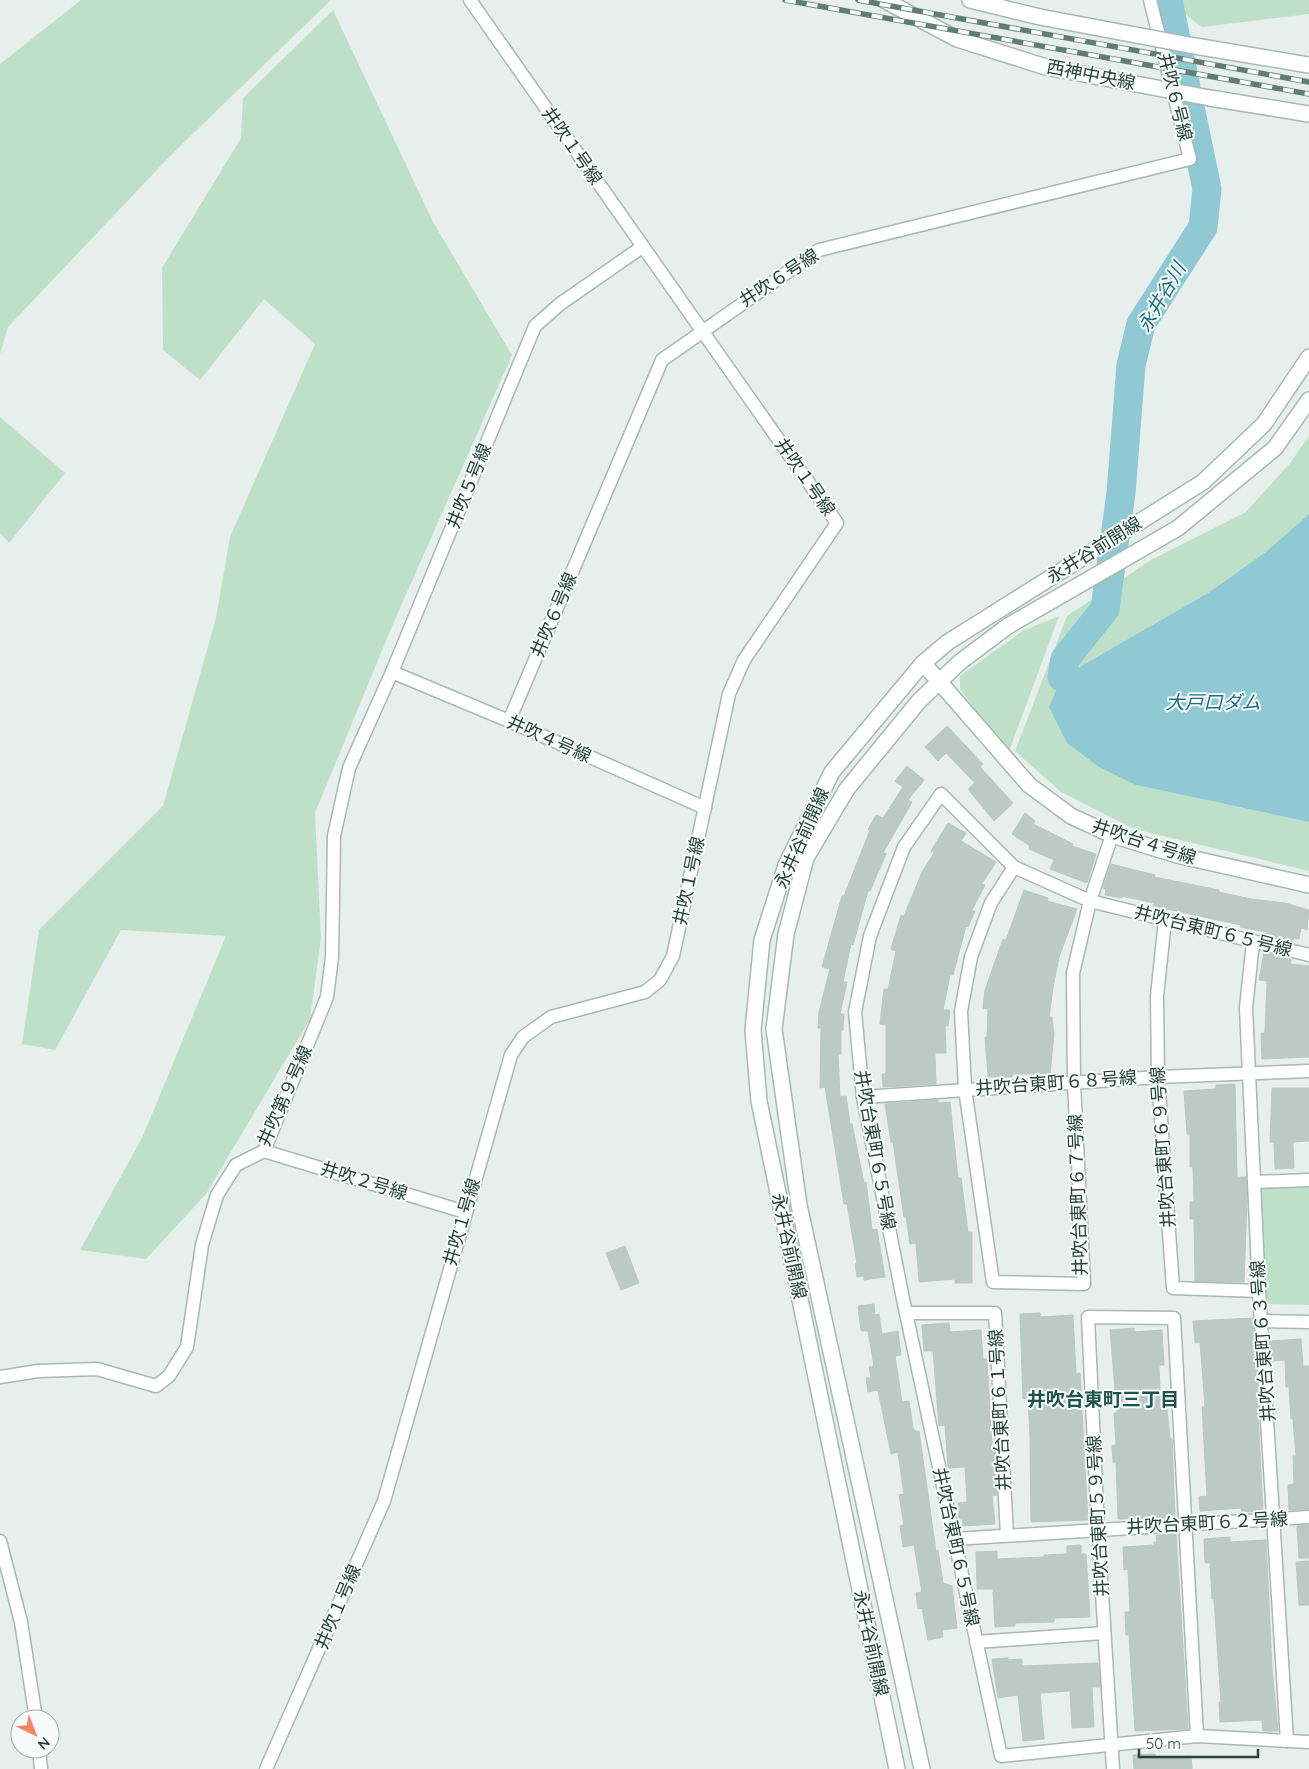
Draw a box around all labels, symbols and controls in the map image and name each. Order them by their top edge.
street label: 井吹６号線 [1153,50,1198,143]
street label: 西神中央線 [1045,55,1137,94]
street label: 井吹１号線 [537,102,608,189]
street label: 井吹６号線 [735,243,823,312]
water label: 永井谷川 [1132,256,1191,336]
street label: 井吹１号線 [770,433,841,520]
street label: 井吹５号線 [441,440,496,532]
street label: 永井谷前開線 [1042,511,1146,588]
street label: 井吹６号線 [525,569,582,661]
water label: 大戸口ダム [1165,690,1261,714]
street label: 井吹４号線 [503,710,595,767]
street label: 永井谷前開線 [769,784,834,892]
street label: 井吹台４号線 [1089,814,1199,869]
street label: 井吹１号線 [668,834,709,927]
street label: 井吹台東町６５号線 [1132,900,1294,961]
street label: 井吹第９号線 [252,1042,317,1150]
street label: 井吹台東町６８号線 [974,1065,1138,1100]
street label: 井吹台東町６９号線 [1145,1065,1180,1229]
street label: 井吹台東町６５号線 [850,1068,901,1232]
street label: 井吹台東町６７号線 [1063,1114,1092,1276]
street label: 井吹２号線 [318,1156,411,1205]
street label: 井吹１号線 [438,1175,485,1268]
street label: 永井谷前開線 [767,1191,812,1301]
street label: 井吹台東町６３号線 [1245,1259,1280,1423]
street label: 井吹台東町６１号線 [984,1329,1015,1492]
district label: 井吹台東町三丁目 [1027,1387,1179,1411]
street label: 井吹台東町５９号線 [1082,1435,1113,1598]
street label: 井吹台東町６５号線 [928,1465,985,1629]
street label: 井吹台東町６２号線 [1125,1507,1288,1538]
street label: 井吹１号線 [309,1561,366,1653]
street label: 永井谷前開線 [849,1588,894,1698]
north arrow [10,1709,60,1759]
scale bar [1139,1726,1258,1758]
text: N [34,1733,54,1754]
text: 50 m [1146,1734,1181,1753]

